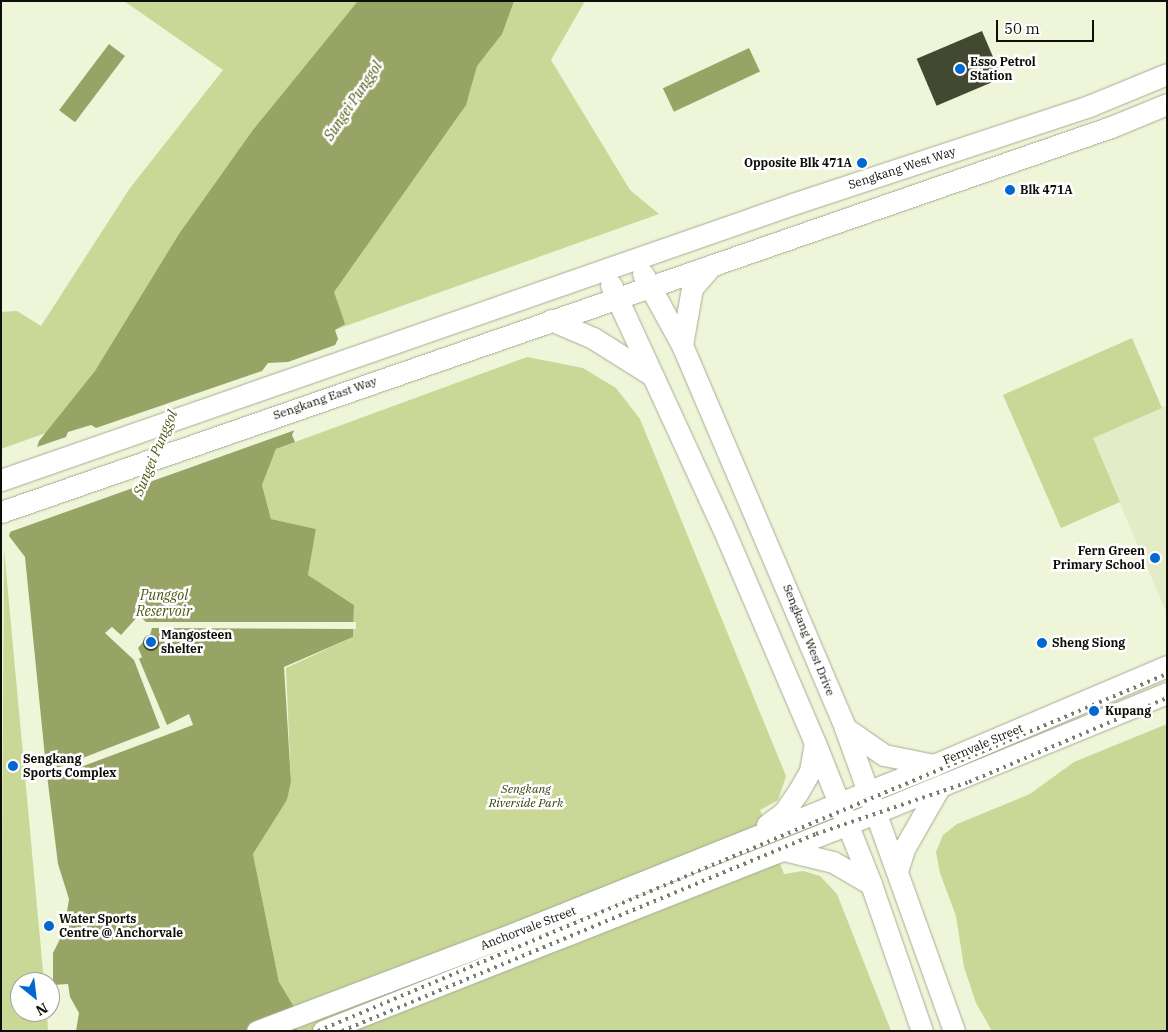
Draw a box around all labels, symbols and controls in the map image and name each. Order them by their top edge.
scale bar [998,10,1096,42]
text: 50 m [1004,19,1040,38]
place label: Esso Petrol Station [970,55,1036,83]
water label: Sungei Punggol [320,58,386,144]
marker: Esso Petrol Station [954,63,966,75]
street label: Sengkang West Way [846,144,958,192]
place label: Opposite Blk 471A [744,156,852,170]
marker: Opposite Blk 471A [856,157,868,169]
place label: Blk 471A [1020,183,1073,197]
marker: Blk 471A [1004,184,1016,196]
street label: Sengkang East Way [271,373,379,423]
water label: Sungei Punggol [129,408,181,498]
place label: Fern Green Primary School [1053,544,1145,572]
marker: Fern Green Primary School [1149,552,1161,564]
street label: Sengkang West Drive [780,582,838,698]
water label: Punggol Reservoir [136,587,192,620]
place label: Mangosteen shelter [161,628,232,656]
marker: Mangosteen shelter [145,636,157,648]
place label: Sheng Siong [1052,636,1125,650]
marker: Sheng Siong [1036,637,1048,649]
marker: Kupang [1087,704,1101,718]
place label: Kupang [1105,704,1151,718]
street label: Fernvale Street [941,721,1025,767]
place label: Sengkang Sports Complex [23,752,116,780]
marker: Sengkang Sports Complex [7,760,19,772]
park label: Sengkang Riverside Park [489,782,563,810]
street label: Anchorvale Street [478,903,578,953]
place label: Water Sports Centre @ Anchorvale [59,912,183,940]
marker: Water Sports Centre @ Anchorvale [43,920,55,932]
north arrow [10,972,60,1022]
text: N [33,999,51,1020]

